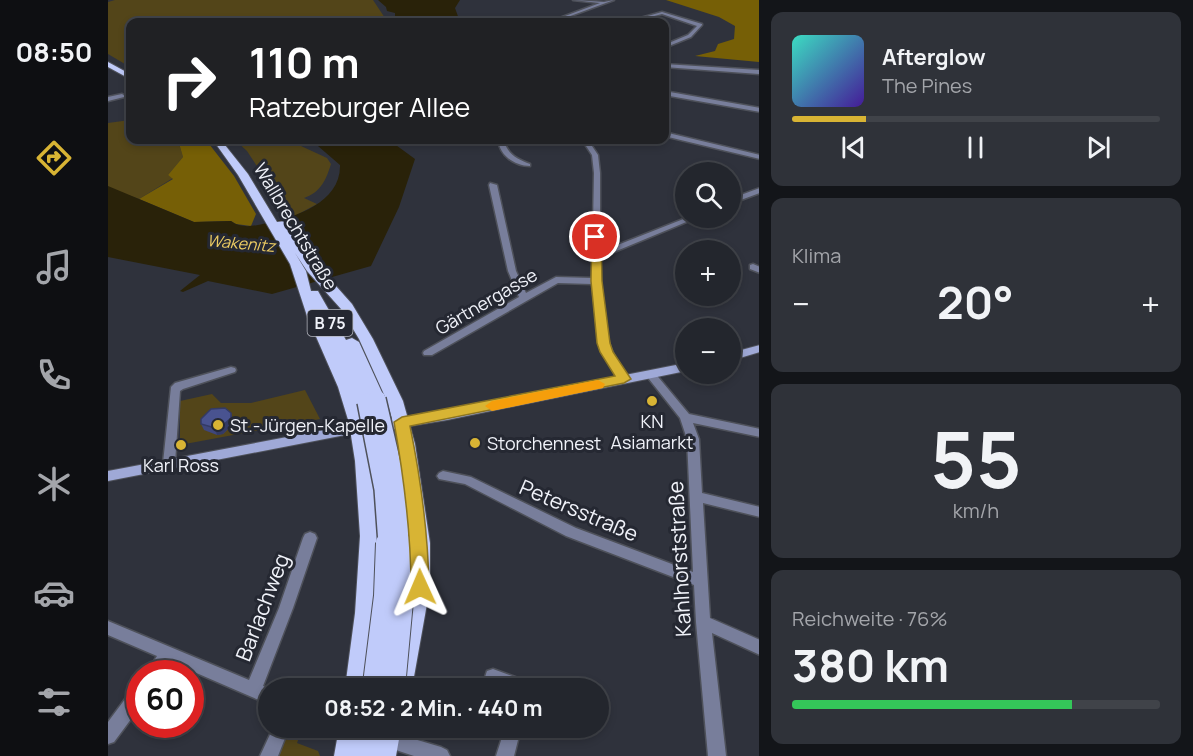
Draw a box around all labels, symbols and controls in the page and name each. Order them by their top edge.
text: 08:50 [15,33,93,70]
text: 110 m [249,33,360,91]
icon: right [150,42,228,120]
text: Afterglow [882,42,986,72]
text: The Pines [882,72,972,99]
text: Ratzeburger Allee [249,88,470,125]
icon: previous [837,131,870,164]
icon: pause [959,131,992,164]
icon: next [1082,131,1115,164]
icon: directions [33,137,75,179]
street label: Wallbrechtstraße [249,158,343,294]
map controls [675,162,741,384]
button: search [675,162,741,228]
pin [569,211,620,262]
icon: arrive [578,220,611,253]
water label: Wakenitz [206,229,277,257]
button: + [675,240,741,306]
text: Klima [792,242,841,269]
icon: music [33,246,75,288]
street label: Gärtnergasse [431,262,541,340]
text: 20° [937,271,1014,333]
text: − [792,281,810,326]
text: + [1141,281,1160,326]
road number: B 75 [308,310,352,336]
button: − [675,318,741,384]
icon: phone [33,354,75,396]
marker: KN Asiamarkt [645,394,659,408]
text: 55 [930,405,1022,511]
place label: KN Asiamarkt [611,409,693,454]
place label: St.-Jürgen-Kapelle [230,413,385,437]
marker: St.-Jürgen-Kapelle [211,418,225,432]
place label: Storchennest [487,431,601,455]
marker: Storchennest [468,436,482,450]
marker: Karl Ross [174,438,188,452]
place label: Karl Ross [143,453,219,477]
icon: climate [33,463,75,505]
street label: Petersstraße [515,472,643,548]
street label: Kahlhorststraße [661,480,697,638]
text: km/h [953,497,999,524]
street label: Barlachweg [229,549,295,665]
position arrow [388,555,452,619]
icon: car [33,572,75,614]
text: Reichweite · 76% [792,605,948,632]
text: 380 km [792,634,949,696]
speed limit sign: 60 [126,660,204,738]
icon: filters [33,681,75,723]
text: 08:52 · 2 Min. · 440 m [324,693,543,723]

